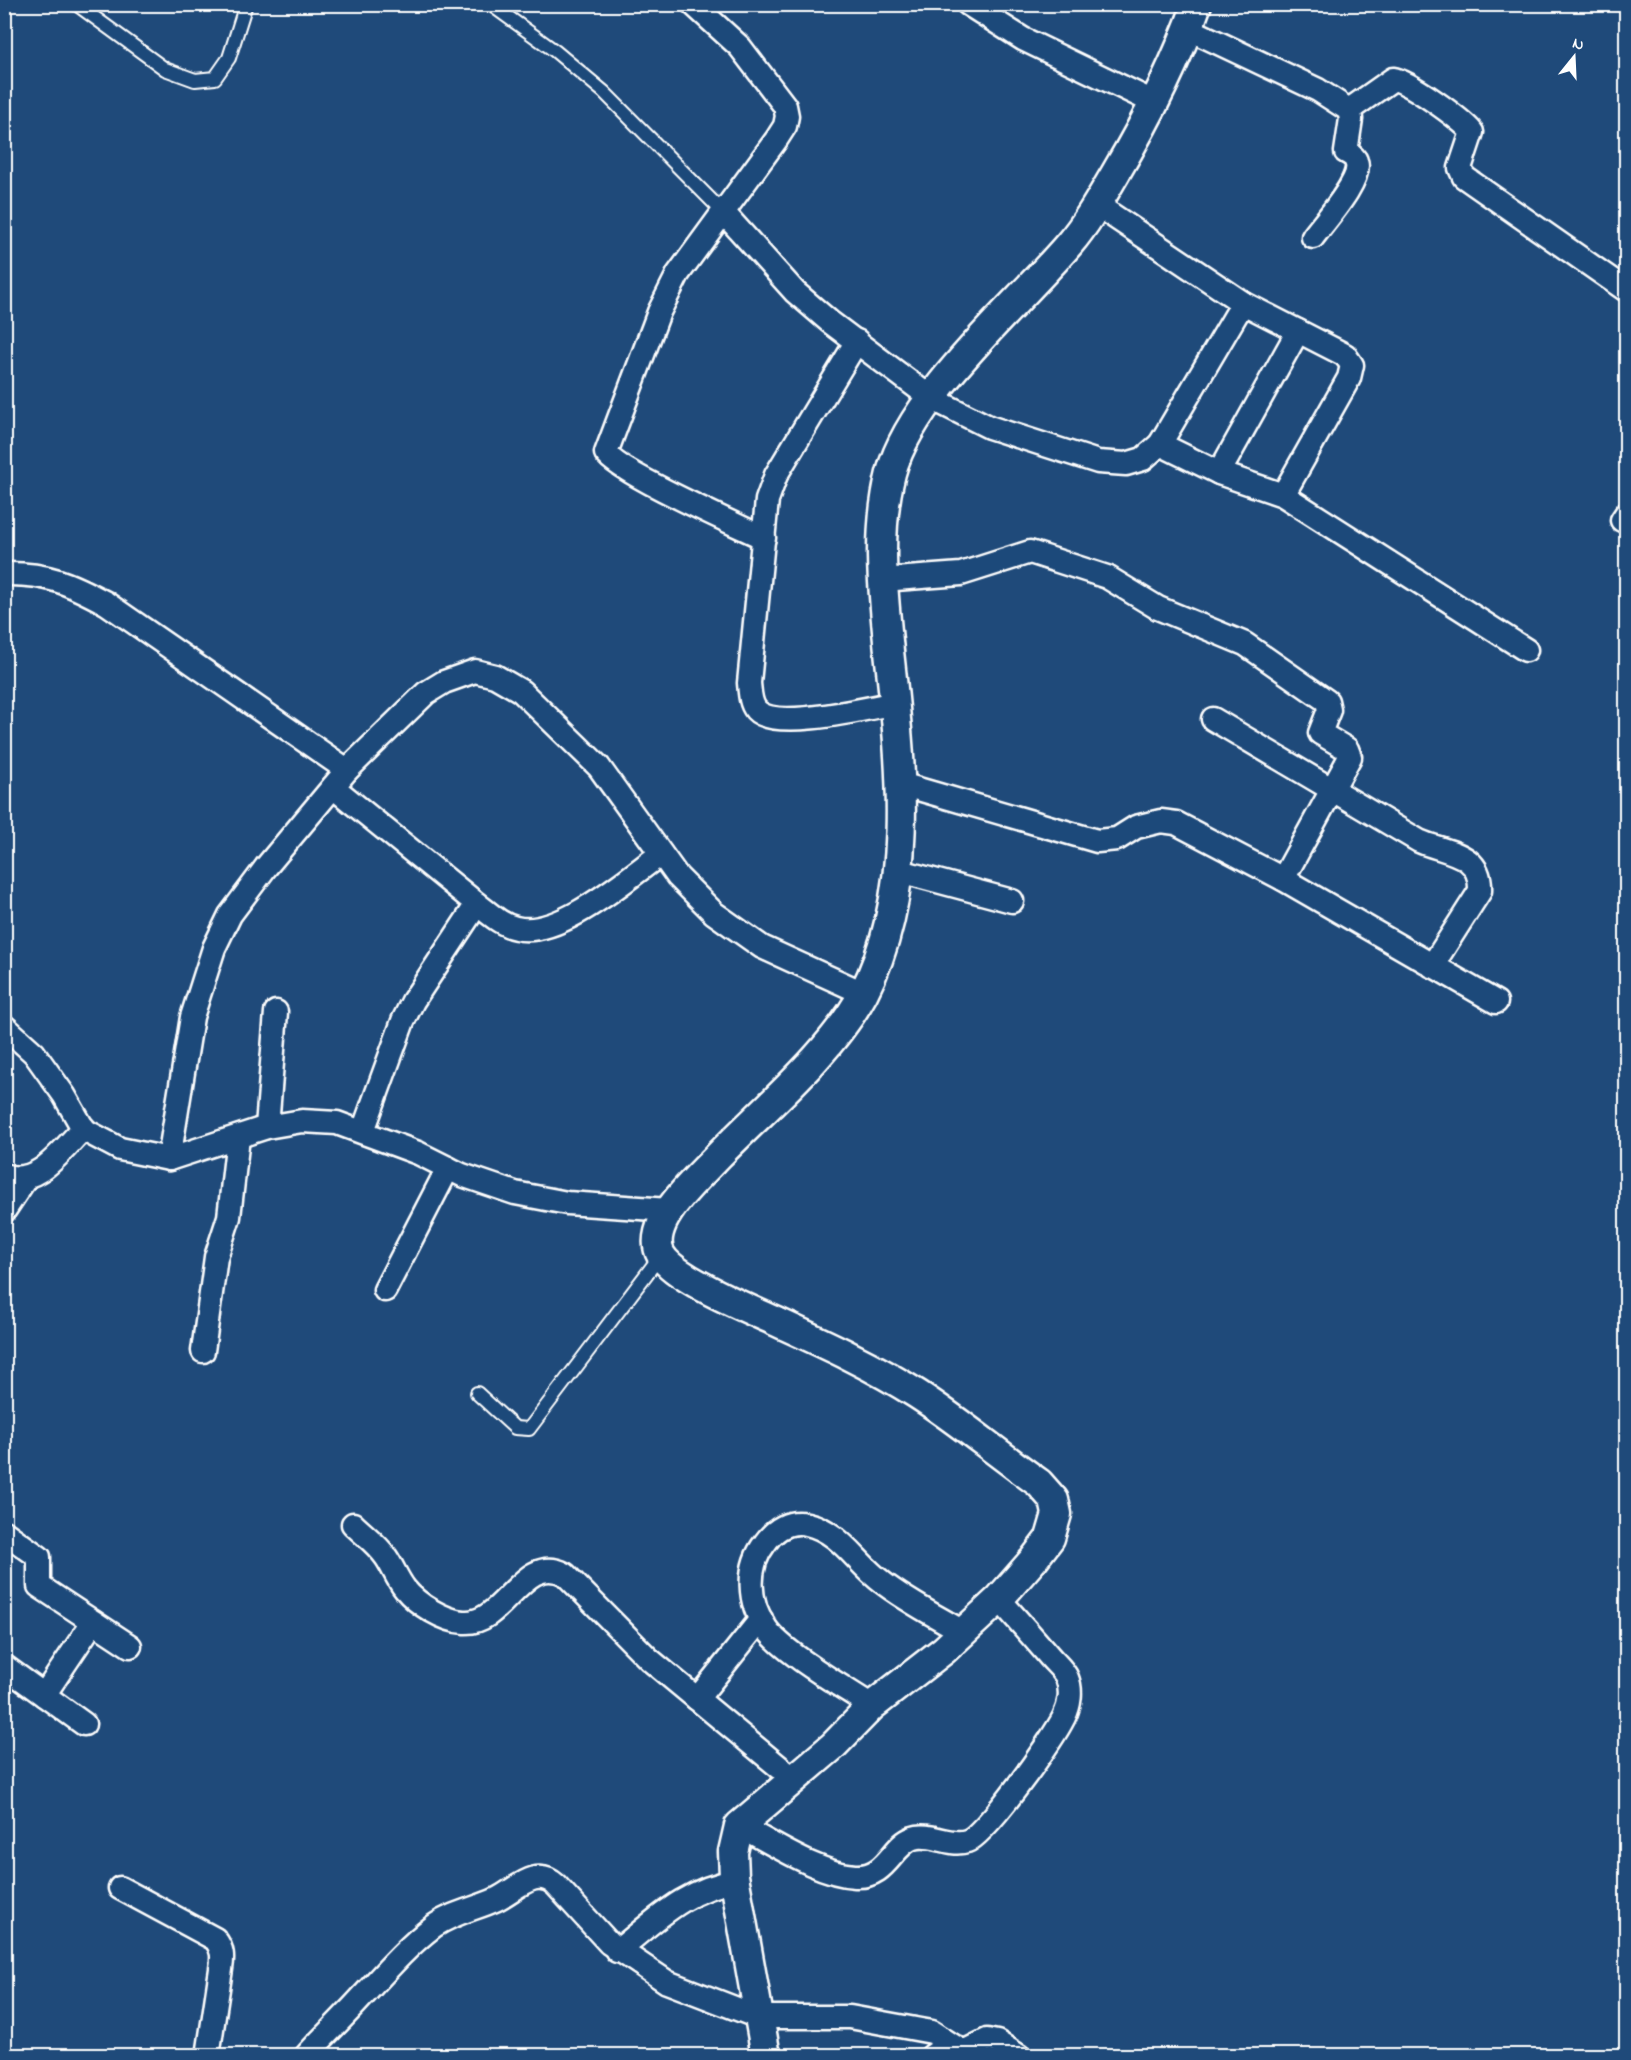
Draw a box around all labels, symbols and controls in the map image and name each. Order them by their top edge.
north arrow [1544,27,1604,87]
text: N [1569,32,1587,58]

